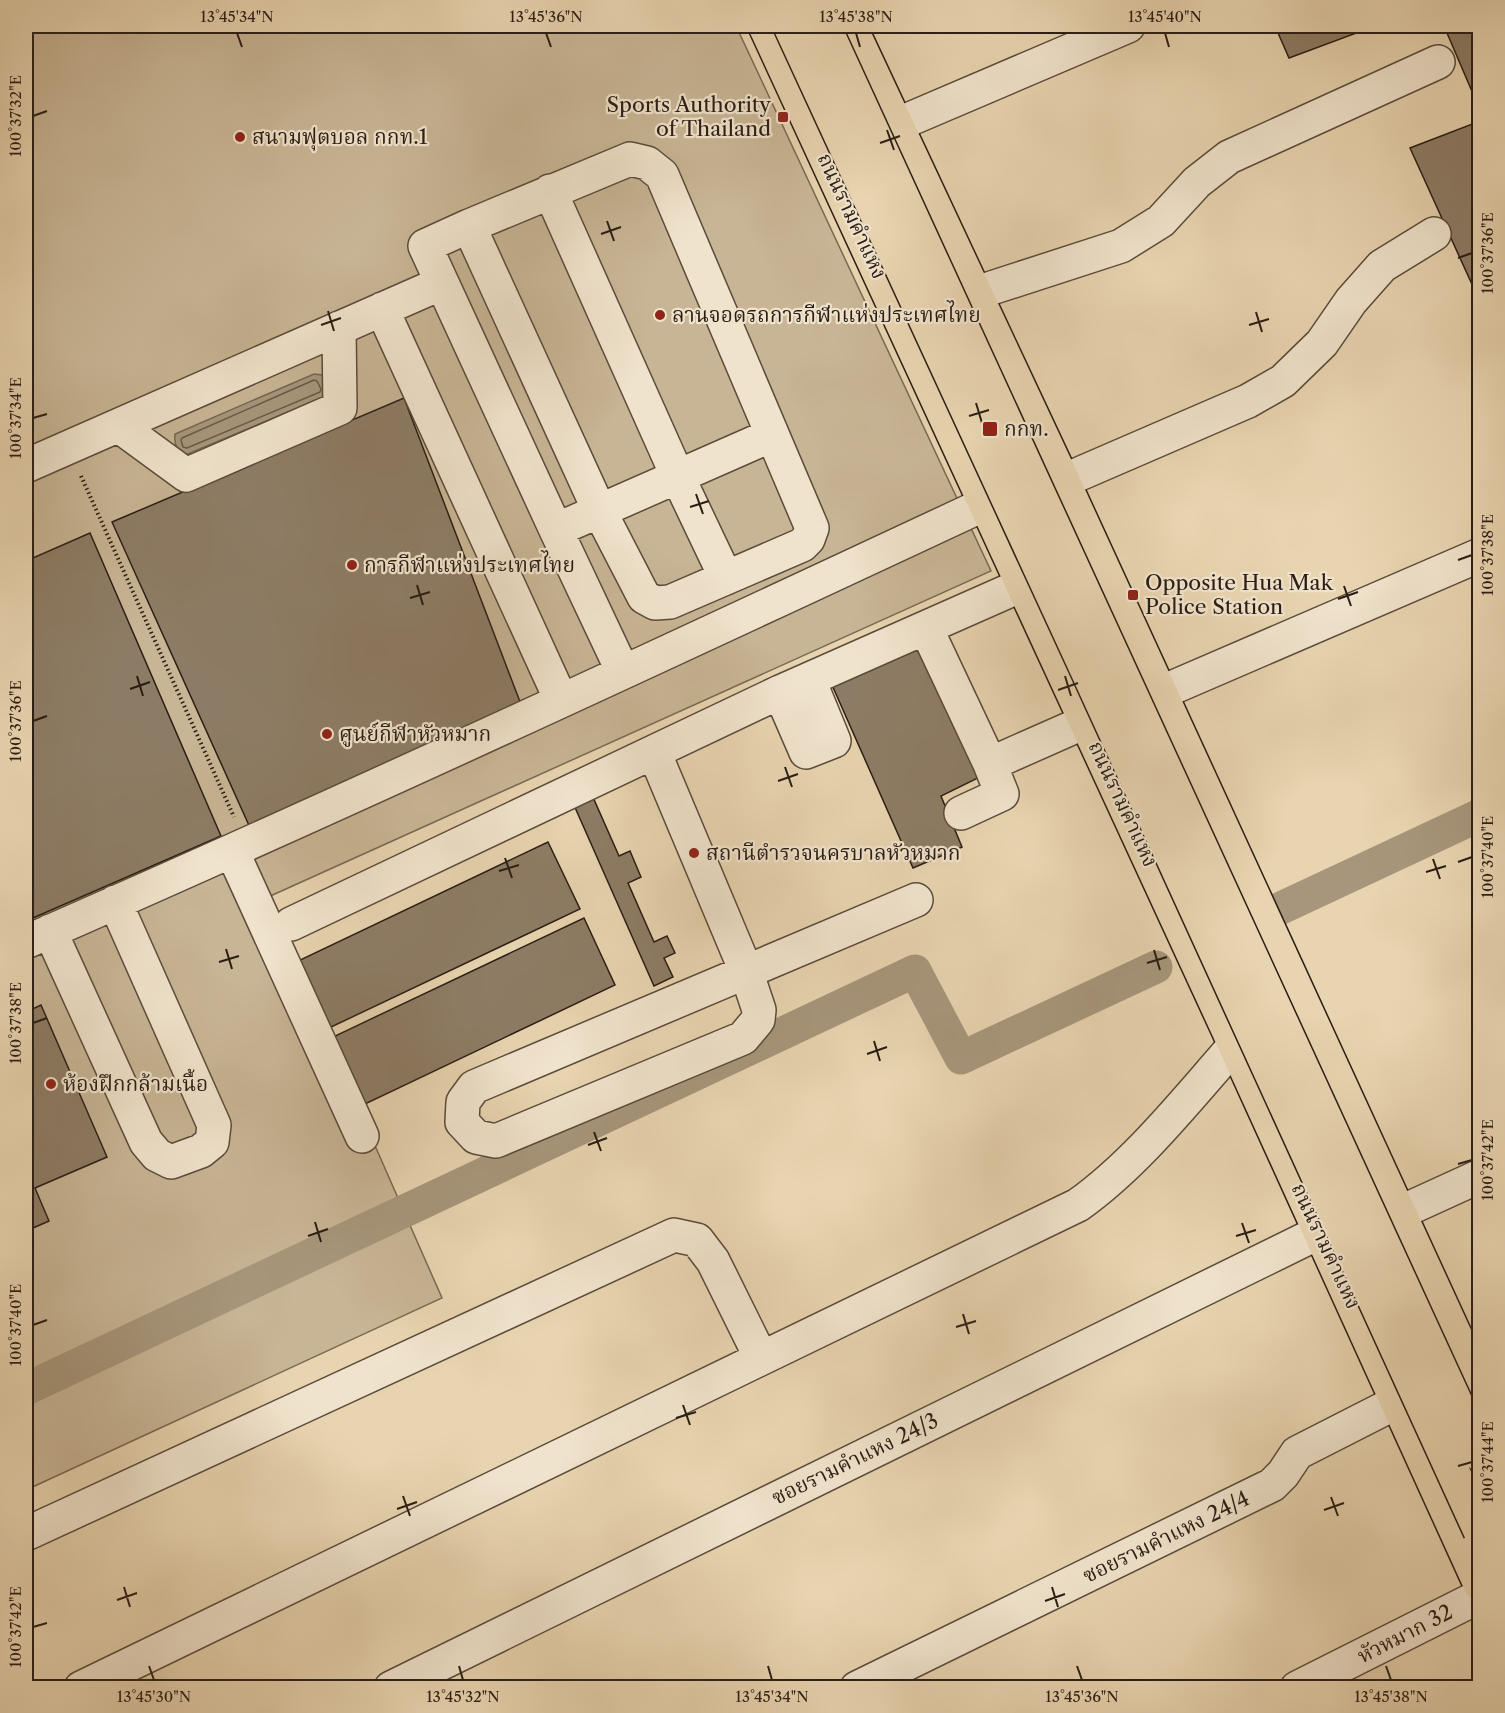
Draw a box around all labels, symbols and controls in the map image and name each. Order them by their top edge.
text: 13°45'34"N [200,7,274,26]
text: 13°45'36"N [509,7,583,26]
text: 13°45'38"N [819,7,893,26]
text: 13°45'40"N [1128,7,1202,26]
text: 100°37'32"E [6,75,25,157]
place label: Sports Authority of Thailand [607,92,771,141]
marker: Sports Authority of Thailand [776,110,790,124]
place label: สนามฟุตบอล กกท.1 [252,124,428,151]
marker: สนามฟุตบอล กกท.1 [233,130,247,144]
street label: ถนนรามคำแหง [812,149,893,283]
text: 100°37'36"E [1478,212,1497,294]
place label: ลานจอดรถการกีฬาแห่งประเทศไทย [672,300,981,327]
marker: ลานจอดรถการกีฬาแห่งประเทศไทย [653,308,667,322]
text: 100°37'34"E [6,377,25,459]
place label: กกท. [1004,416,1049,441]
marker: กกท. [981,420,999,438]
text: 100°37'38"E [1478,514,1497,596]
place label: การกีฬาแห่งประเทศไทย [364,550,575,577]
marker: การกีฬาแห่งประเทศไทย [345,558,359,572]
place label: Opposite Hua Mak Police Station [1145,570,1334,619]
marker: Opposite Hua Mak Police Station [1126,588,1140,602]
text: 100°37'36"E [6,680,25,762]
place label: ศูนย์กีฬาหัวหมาก [339,721,491,747]
marker: ศูนย์กีฬาหัวหมาก [320,727,334,741]
street label: ถนนรามคำแหง [1083,737,1164,871]
text: 100°37'40"E [1478,816,1497,898]
place label: สถานีตำรวจนครบาลหัวหมาก [706,840,961,865]
marker: สถานีตำรวจนครบาลหัวหมาก [687,846,701,860]
text: 100°37'38"E [6,982,25,1064]
place label: ห้องฝึกกล้ามเนื้อ [63,1068,208,1096]
marker: ห้องฝึกกล้ามเนื้อ [44,1077,58,1091]
text: 100°37'42"E [1478,1119,1497,1201]
street label: ถนนรามคำแหง [1286,1179,1367,1313]
text: 100°37'40"E [6,1284,25,1366]
street label: ซอยรามคำแหง 24/3 [768,1407,942,1510]
text: 100°37'44"E [1478,1421,1497,1503]
street label: ซอยรามคำแหง 24/4 [1078,1485,1253,1588]
text: 100°37'42"E [6,1586,25,1668]
street label: หัวหมาก 32 [1353,1599,1456,1668]
text: 13°45'30"N [117,1687,191,1706]
text: 13°45'32"N [426,1687,500,1706]
text: 13°45'34"N [735,1687,809,1706]
text: 13°45'36"N [1045,1687,1119,1706]
text: 13°45'38"N [1354,1687,1428,1706]

